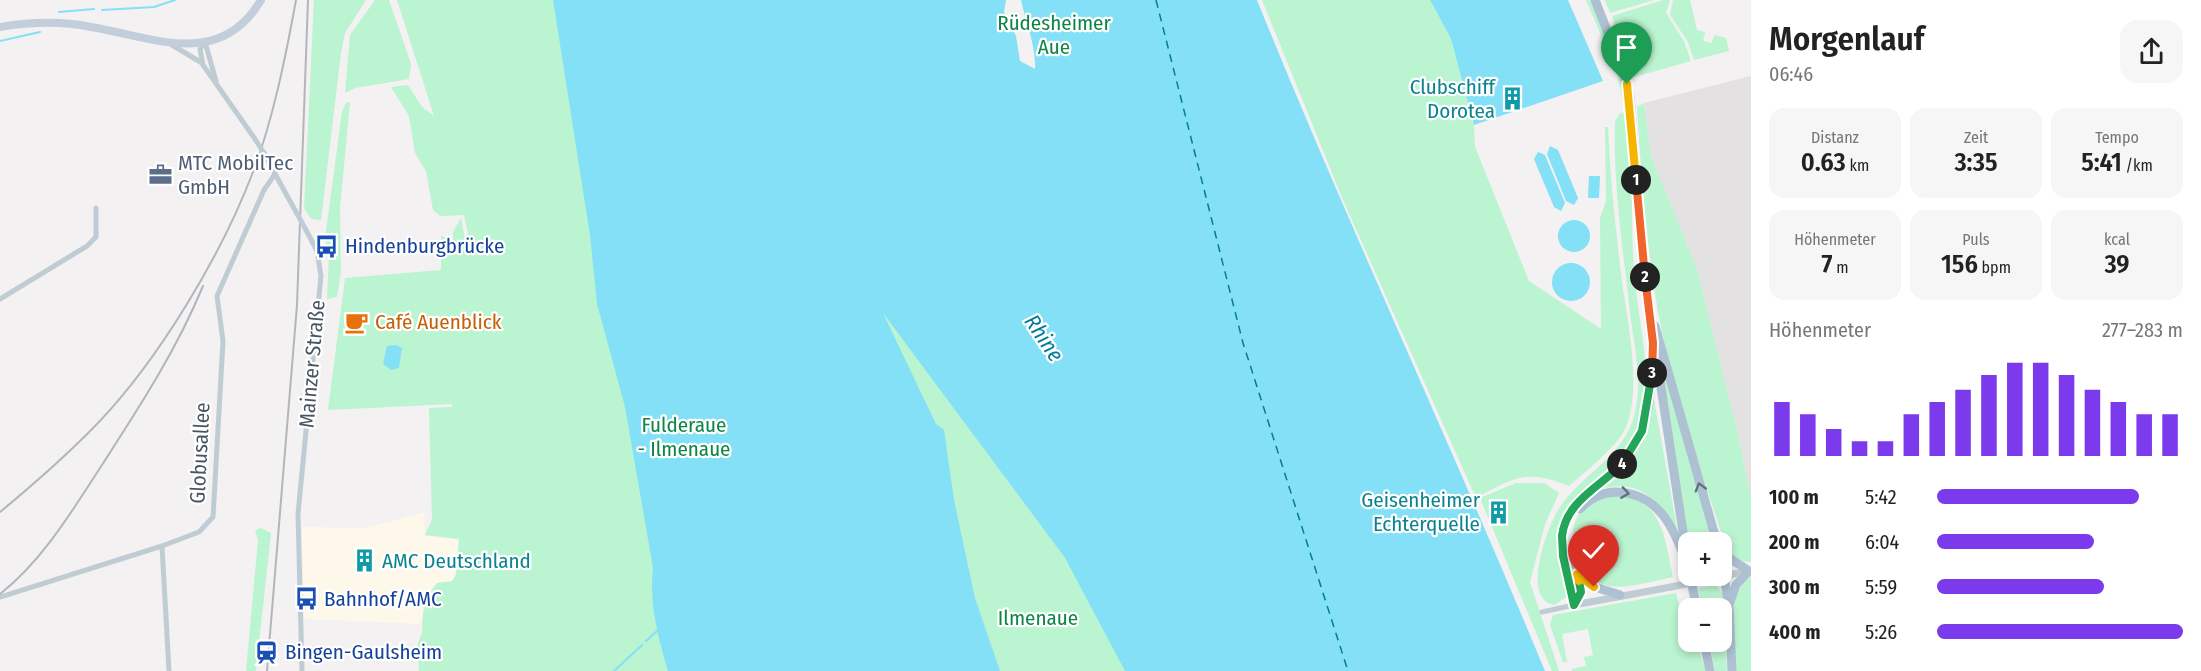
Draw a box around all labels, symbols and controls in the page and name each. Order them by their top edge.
park label: Rüdesheimer Aue [997,10,1111,60]
text: Morgenlauf [1769,19,1924,59]
button: share [2120,20,2183,83]
pin [1601,22,1652,84]
icon: arrive [1610,31,1643,64]
text: 06:46 [1769,62,1813,86]
place label: Clubschiff Dorotea [1410,74,1497,124]
building icon: Clubschiff Dorotea [1500,86,1526,112]
text: Distanz [1811,128,1859,147]
text: Zeit [1964,128,1988,147]
text: Tempo [2095,128,2139,147]
text: 0.63 [1801,147,1846,178]
text: 3:35 [1954,147,1998,178]
text: 5:41 [2081,147,2122,178]
place label: MTC MobilTec GmbH [178,150,293,200]
text: km [1846,156,1869,175]
text: /km [2122,156,2153,175]
office icon: MTC MobilTec GmbH [147,162,173,188]
pin: 1 [1621,165,1651,195]
text: 1 [1633,170,1639,189]
text: Höhenmeter [1794,230,1876,249]
text: Puls [1962,230,1990,249]
text: kcal [2104,230,2130,249]
bus stop icon: Hindenburgbrücke [314,233,340,259]
place label: Hindenburgbrücke [345,233,504,259]
text: 7 [1822,249,1832,280]
text: 156 [1941,249,1978,280]
text: 39 [2104,249,2130,280]
text: m [1832,258,1849,277]
text: bpm [1978,258,2011,277]
pin: 2 [1630,262,1660,292]
text: 2 [1641,267,1649,286]
street label: Mainzer Straße [293,299,331,429]
cafe icon: Café Auenblick [344,309,370,335]
place label: Café Auenblick [375,309,502,335]
water label: Rhine [1019,309,1069,367]
text: Höhenmeter [1769,318,1871,342]
text: 277–283 m [2102,318,2183,342]
pin: 3 [1637,358,1667,388]
text: 3 [1648,363,1656,382]
street label: Globusallee [184,402,216,504]
park label: Fulderaue - Ilmenaue [638,412,730,462]
pin: 4 [1607,449,1637,479]
text: 4 [1618,454,1626,473]
one-way arrow [1695,482,1707,493]
text: 100 m [1769,485,1819,509]
text: 5:42 [1865,485,1897,509]
place label: Geisenheimer Echterquelle [1361,487,1481,537]
one-way arrow [1620,487,1630,499]
building icon: Geisenheimer Echterquelle [1485,499,1511,525]
pin [1568,525,1619,587]
text: 200 m [1769,530,1820,554]
text: 6:04 [1865,530,1899,554]
map controls [1678,532,1732,652]
button: + [1678,532,1732,586]
icon: check [1577,534,1610,567]
building icon: AMC Deutschland [351,548,377,574]
place label: AMC Deutschland [382,548,531,574]
text: 300 m [1769,575,1820,599]
text: 5:59 [1865,575,1897,599]
bus stop icon: Bahnhof/AMC [293,586,319,612]
place label: Bahnhof/AMC [324,586,442,612]
button: − [1678,598,1732,652]
park label: Ilmenaue [998,605,1078,631]
text: 400 m [1769,620,1821,644]
text: 5:26 [1865,620,1897,644]
station icon: Bingen-Gaulsheim [254,639,280,665]
place label: Bingen-Gaulsheim [285,639,442,665]

